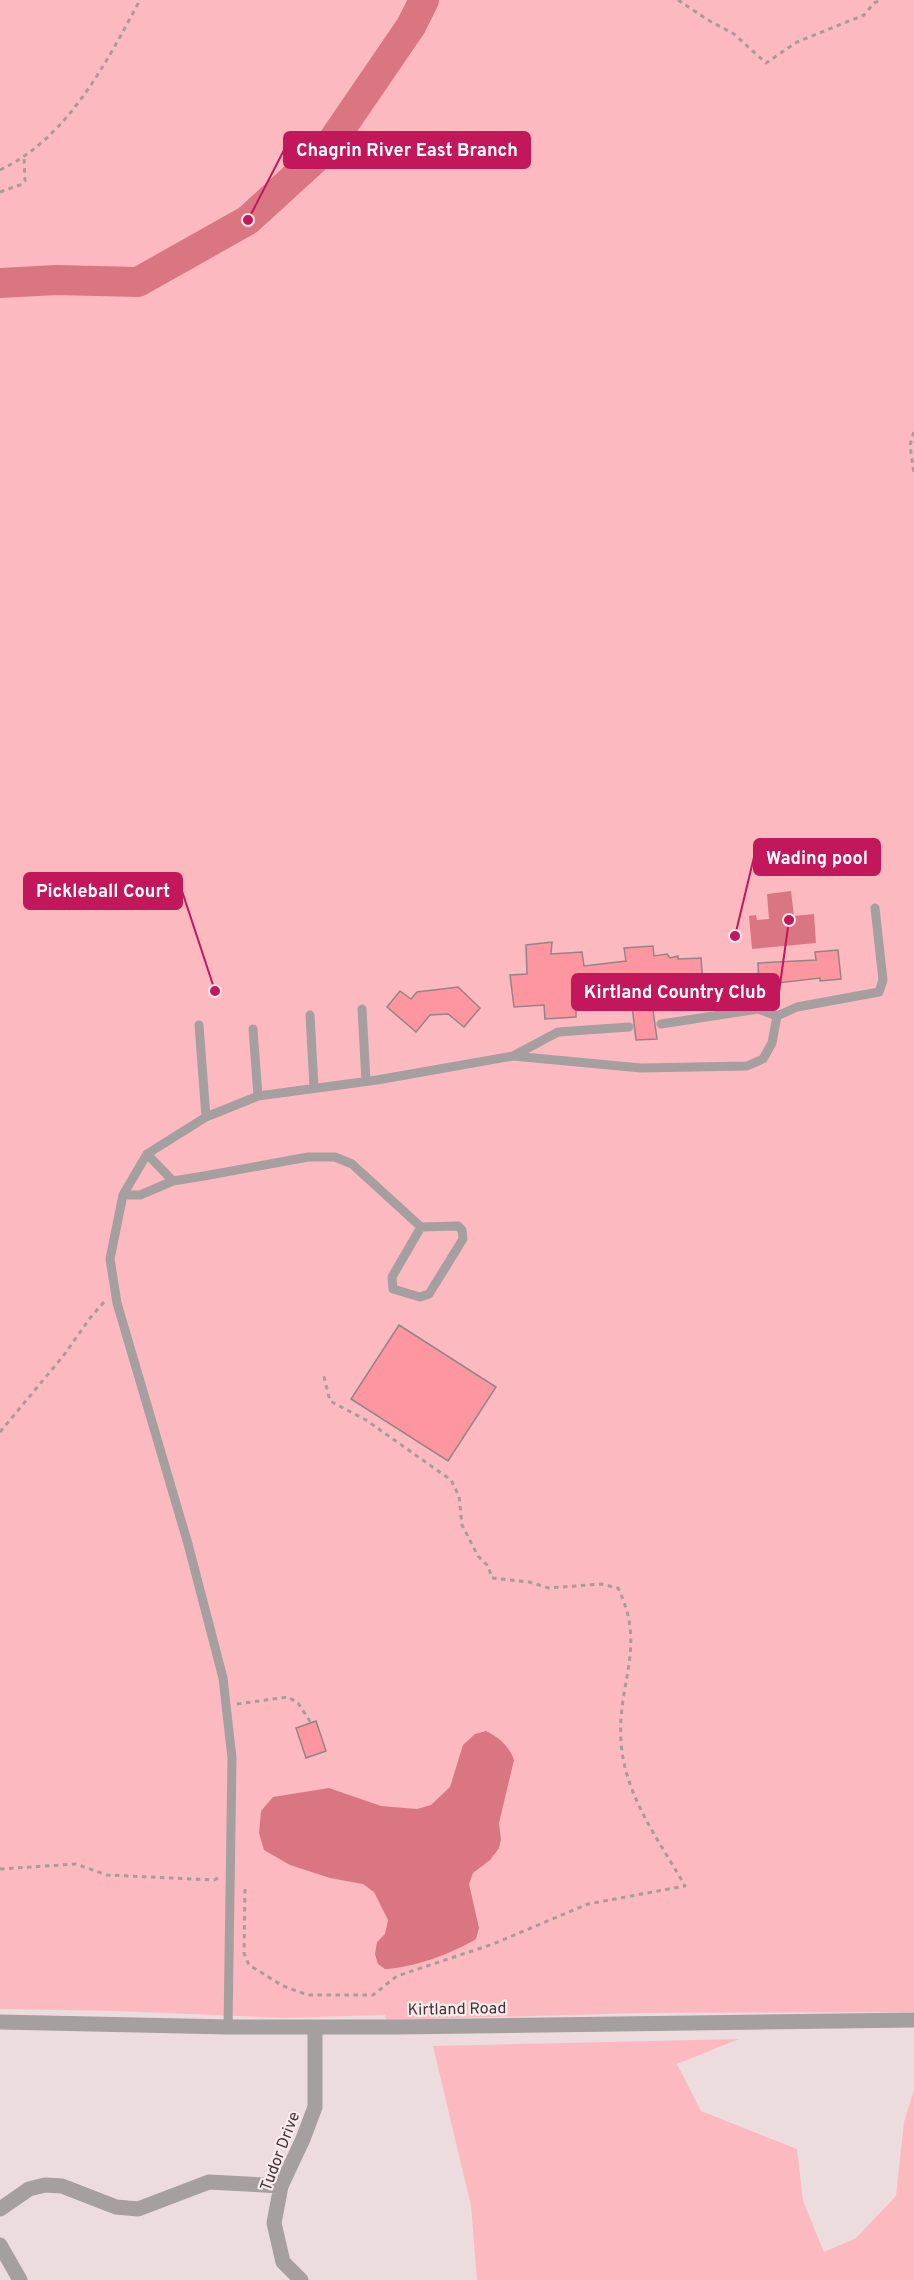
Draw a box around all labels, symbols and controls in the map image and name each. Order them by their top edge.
callout: Chagrin River East Branch [284,132,530,168]
text: Chagrin River East Branch [296,140,518,163]
callout: Wading pool [754,839,880,875]
text: Wading pool [766,848,868,871]
callout: Pickleball Court [24,873,182,909]
text: Pickleball Court [36,881,170,904]
callout: Kirtland Country Club [572,974,779,1010]
text: Kirtland Country Club [584,982,766,1005]
street label: Kirtland Road [408,1999,507,2021]
street label: Tudor Drive [257,2109,305,2194]

